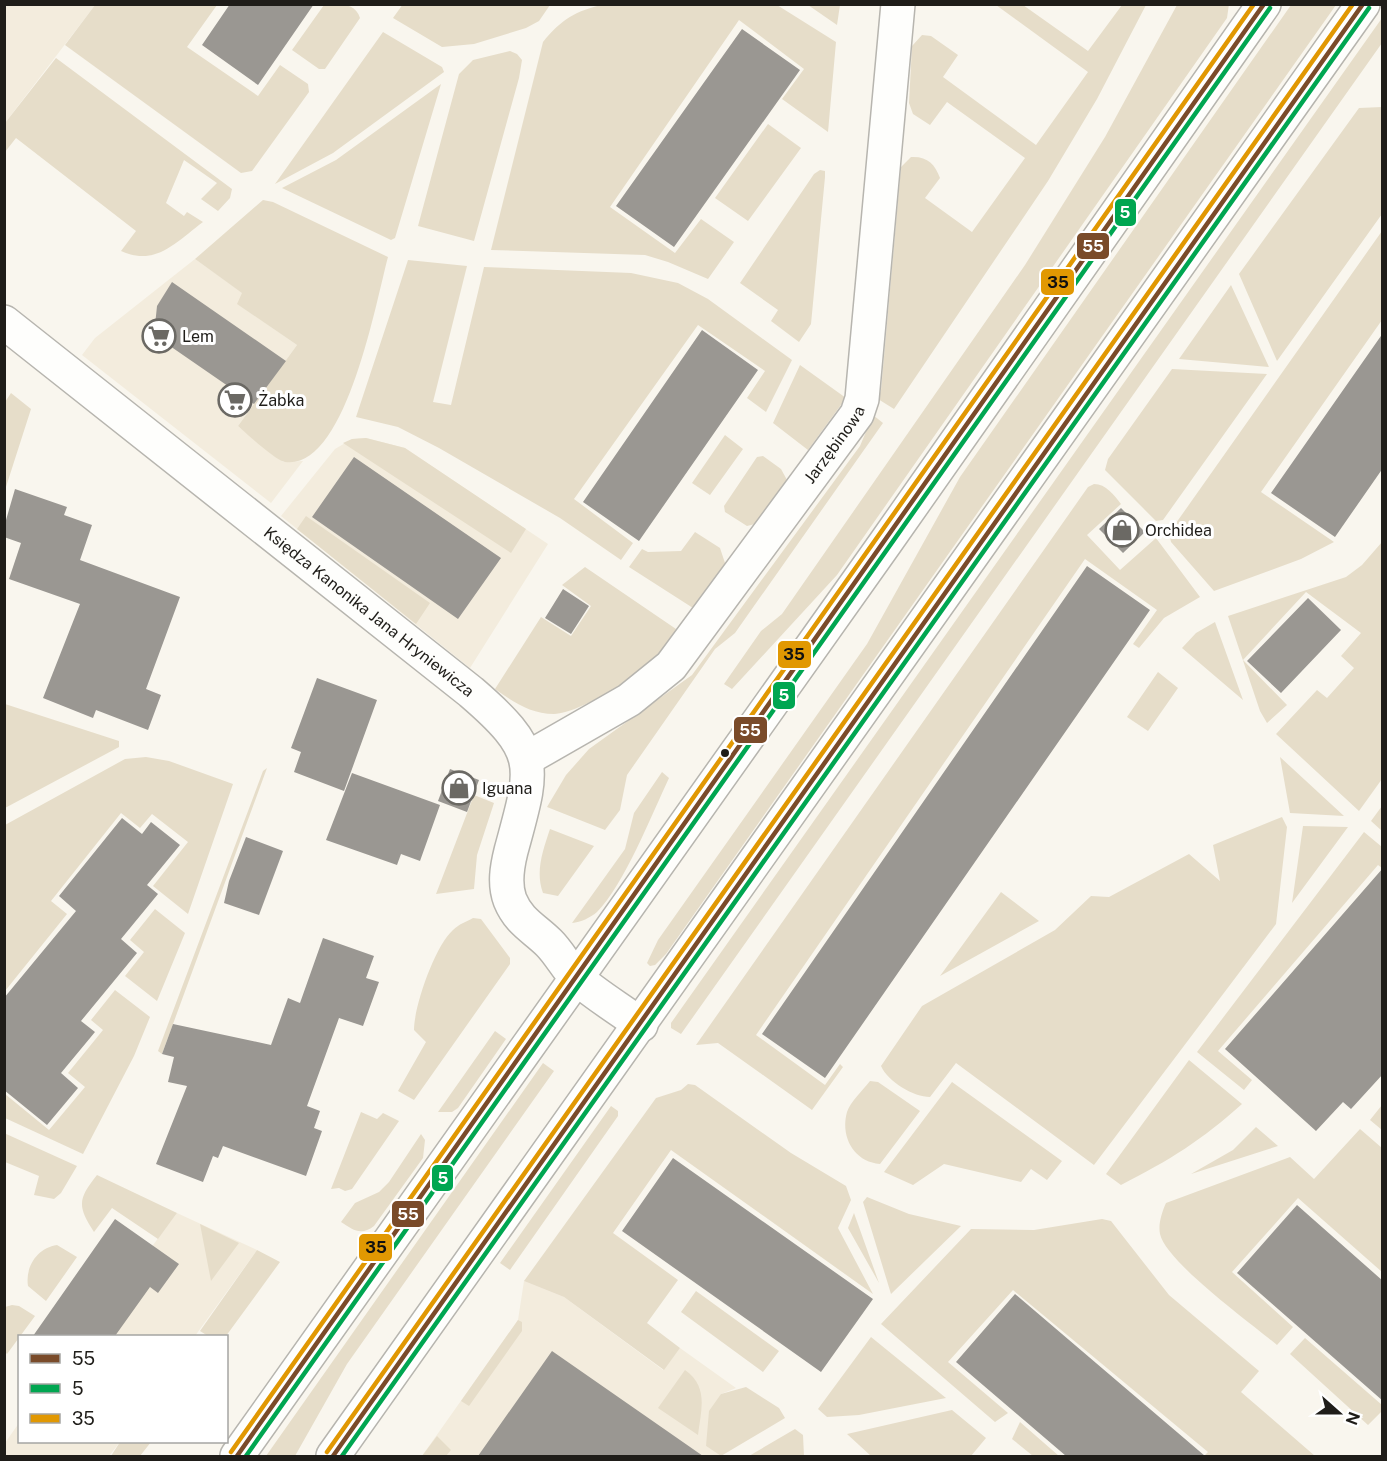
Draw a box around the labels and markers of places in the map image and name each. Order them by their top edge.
supermarket icon: Lem [141,318,177,354]
place label: Lem [182,327,214,346]
supermarket icon: Żabka [217,382,253,418]
place label: Żabka [258,390,304,410]
shop icon: Orchidea [1104,512,1140,548]
place label: Orchidea [1145,521,1212,540]
unlabelled marker [719,747,731,759]
shop icon: Iguana [441,770,477,806]
place label: Iguana [482,779,532,798]

